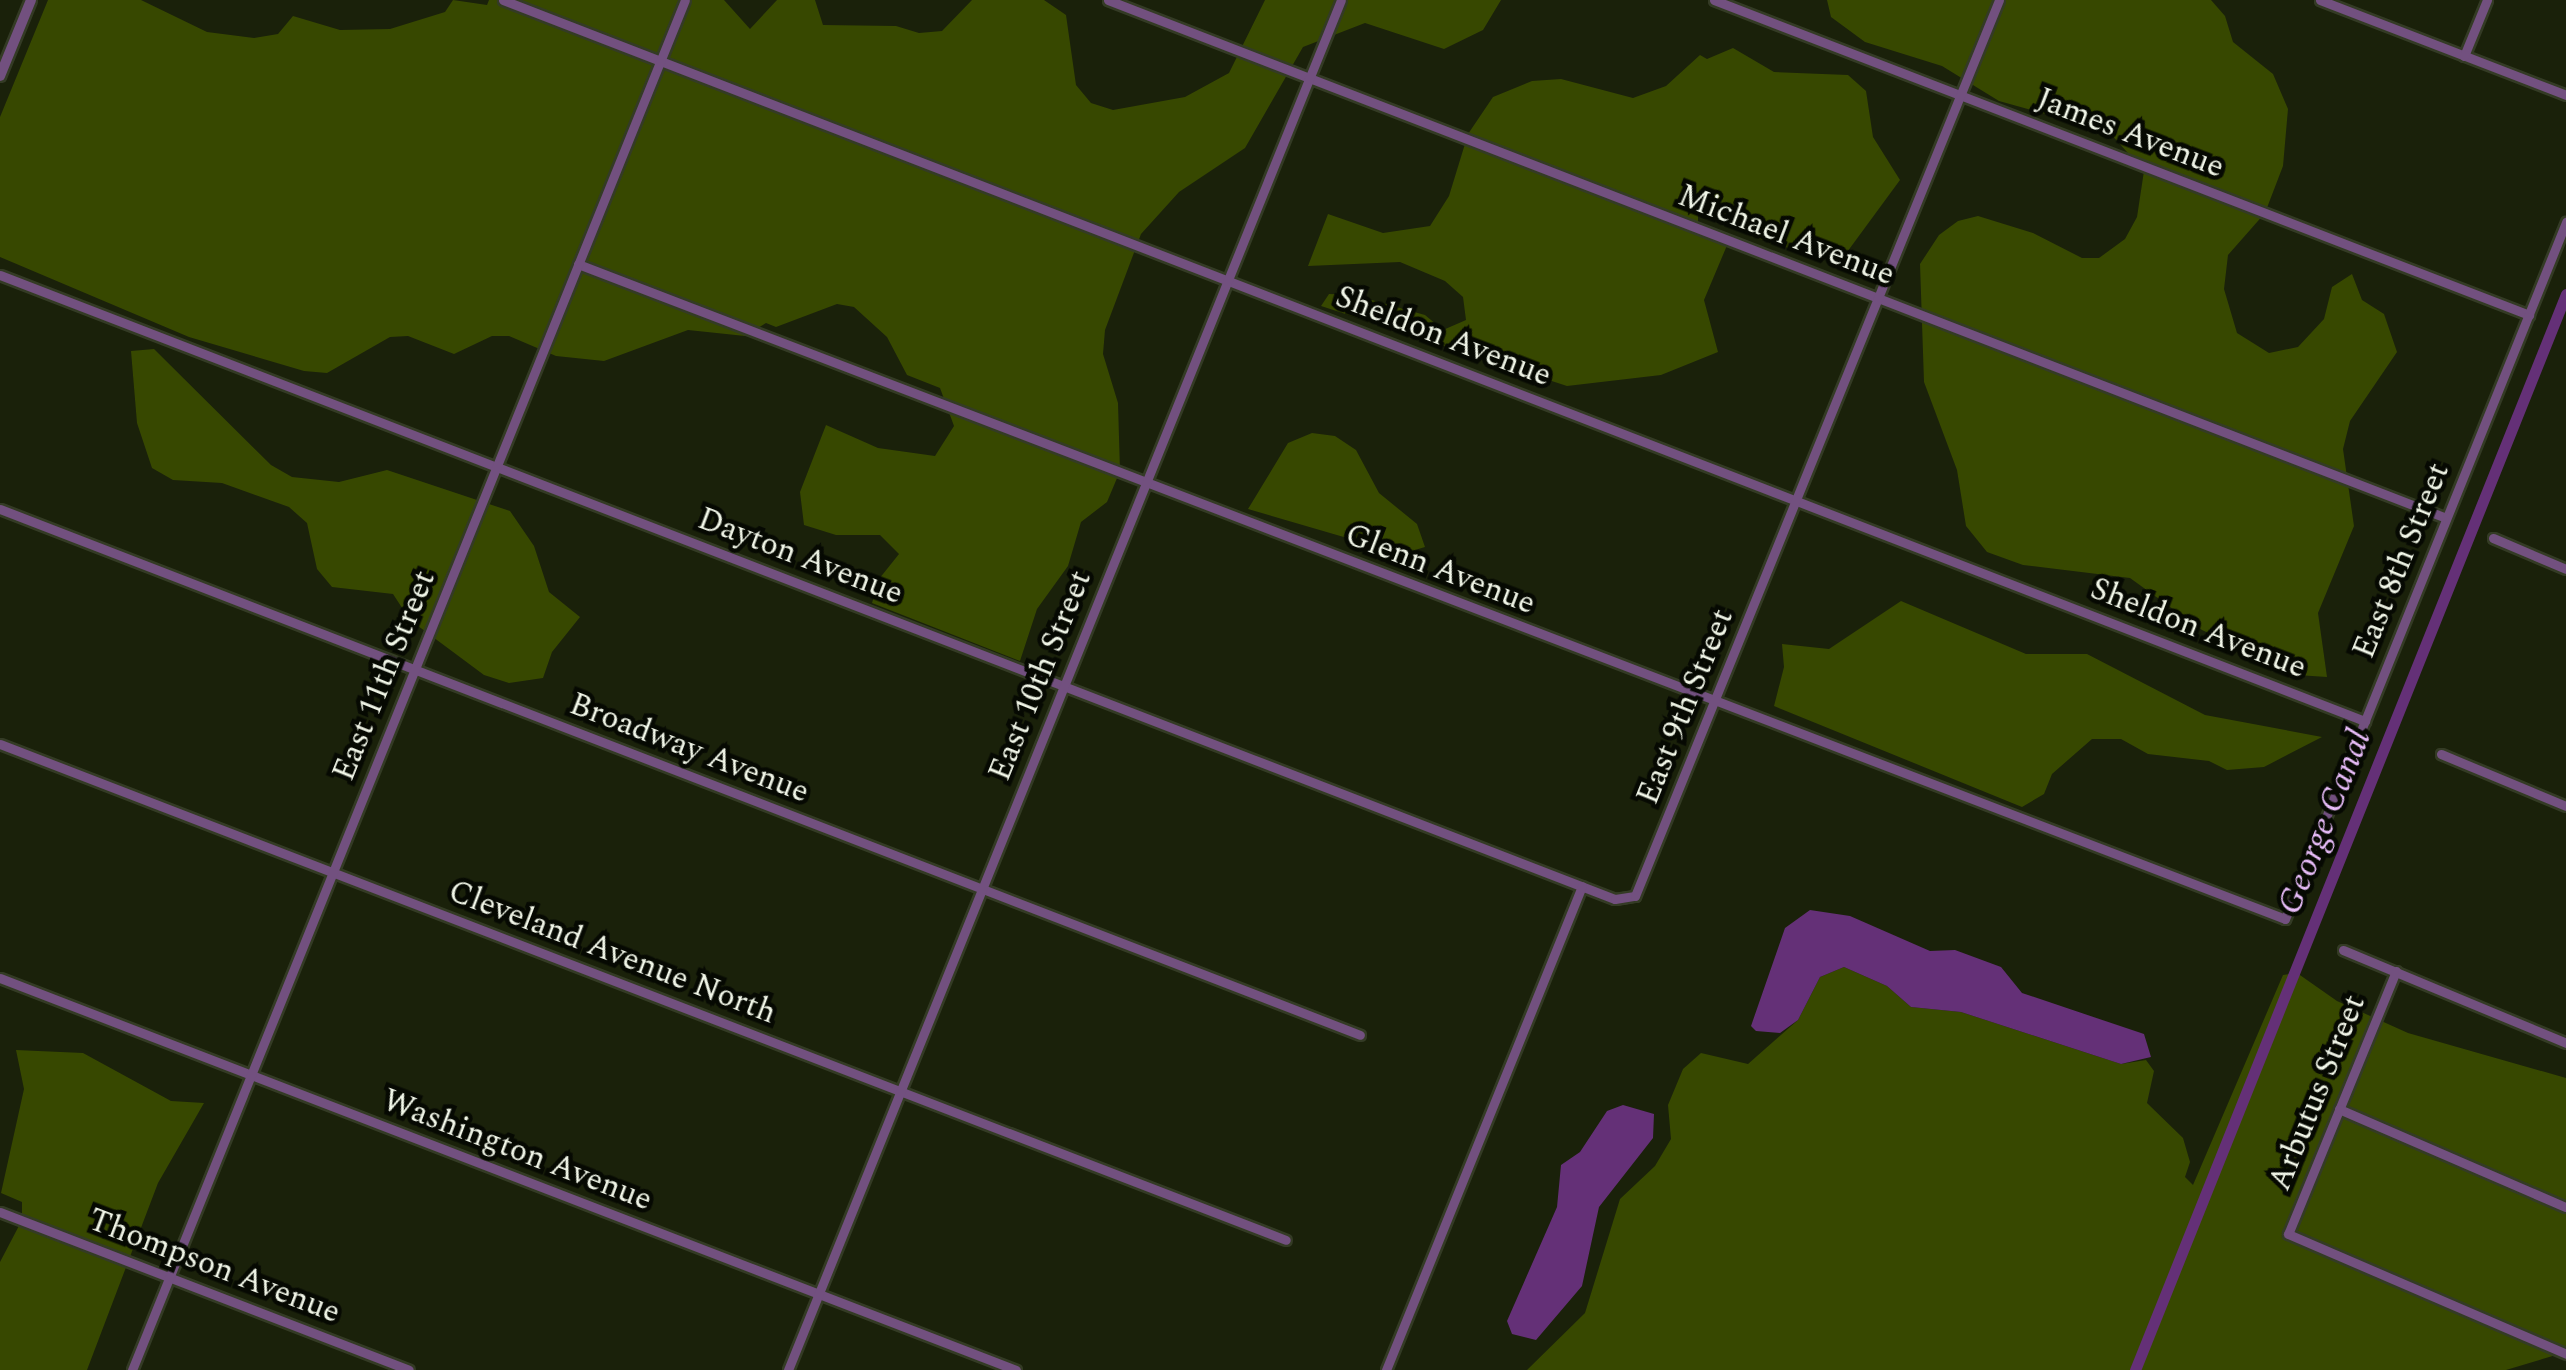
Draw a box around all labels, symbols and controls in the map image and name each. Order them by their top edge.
street label: James Avenue [2031,81,2229,187]
street label: Michael Avenue [1672,177,1900,295]
street label: Sheldon Avenue [1330,278,1556,396]
street label: East 8th Street [2345,458,2459,664]
street label: Dayton Avenue [692,500,908,614]
street label: Glenn Avenue [1340,516,1540,624]
street label: East 11th Street [325,565,445,787]
street label: East 10th Street [981,565,1101,787]
street label: Sheldon Avenue [2085,570,2311,688]
street label: East 9th Street [1629,604,1743,810]
street label: Broadway Avenue [564,686,814,812]
water label: George Canal [2269,723,2381,921]
street label: Cleveland Avenue North [443,873,781,1033]
street label: Arbutus Street [2261,990,2375,1196]
street label: Washington Avenue [377,1082,657,1220]
street label: Thompson Avenue [83,1201,345,1333]

